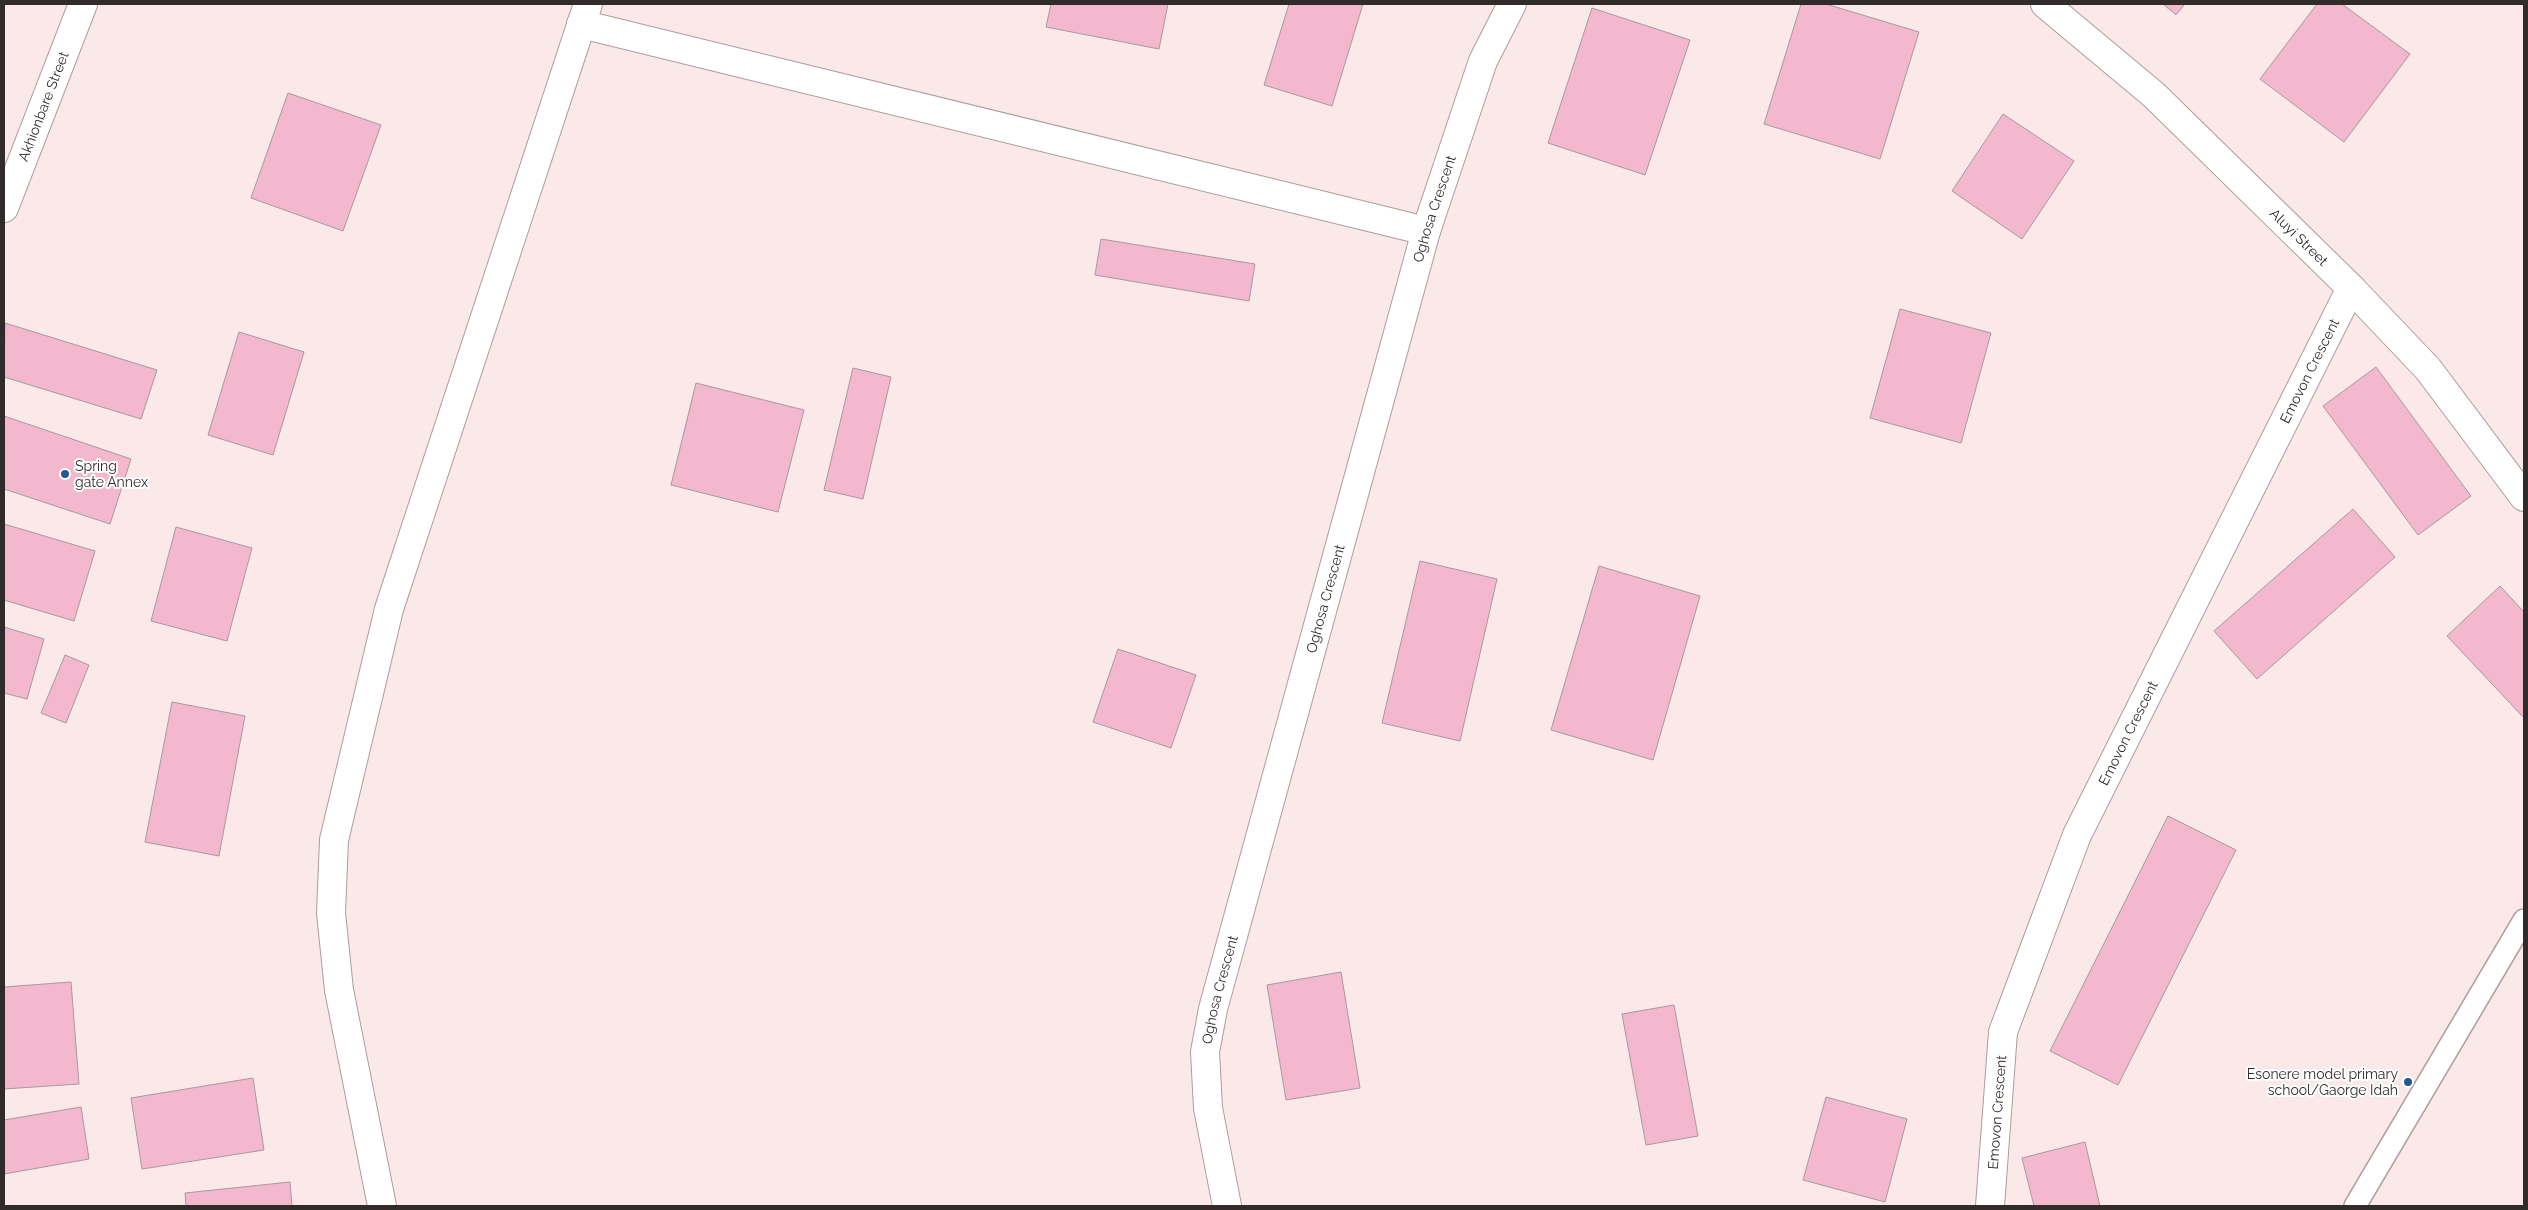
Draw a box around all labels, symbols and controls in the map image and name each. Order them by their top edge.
street label: Akhionbare Street [15,49,72,163]
street label: Oghosa Crescent [1410,153,1459,264]
street label: Aluyi Street [2267,205,2332,269]
street label: Emovon Crescent [2277,316,2342,426]
place label: Spring gate Annex [75,458,148,490]
marker: Spring gate Annex [59,468,71,480]
street label: Oghosa Crescent [1303,543,1348,655]
street label: Emovon Crescent [2095,678,2161,788]
street label: Oghosa Crescent [1199,933,1241,1045]
street label: Emovon Crescent [1985,1054,2009,1170]
place label: Esonere model primary school/Gaorge Idah [2247,1066,2398,1098]
marker: Esonere model primary school/Gaorge Idah [2402,1076,2414,1088]

